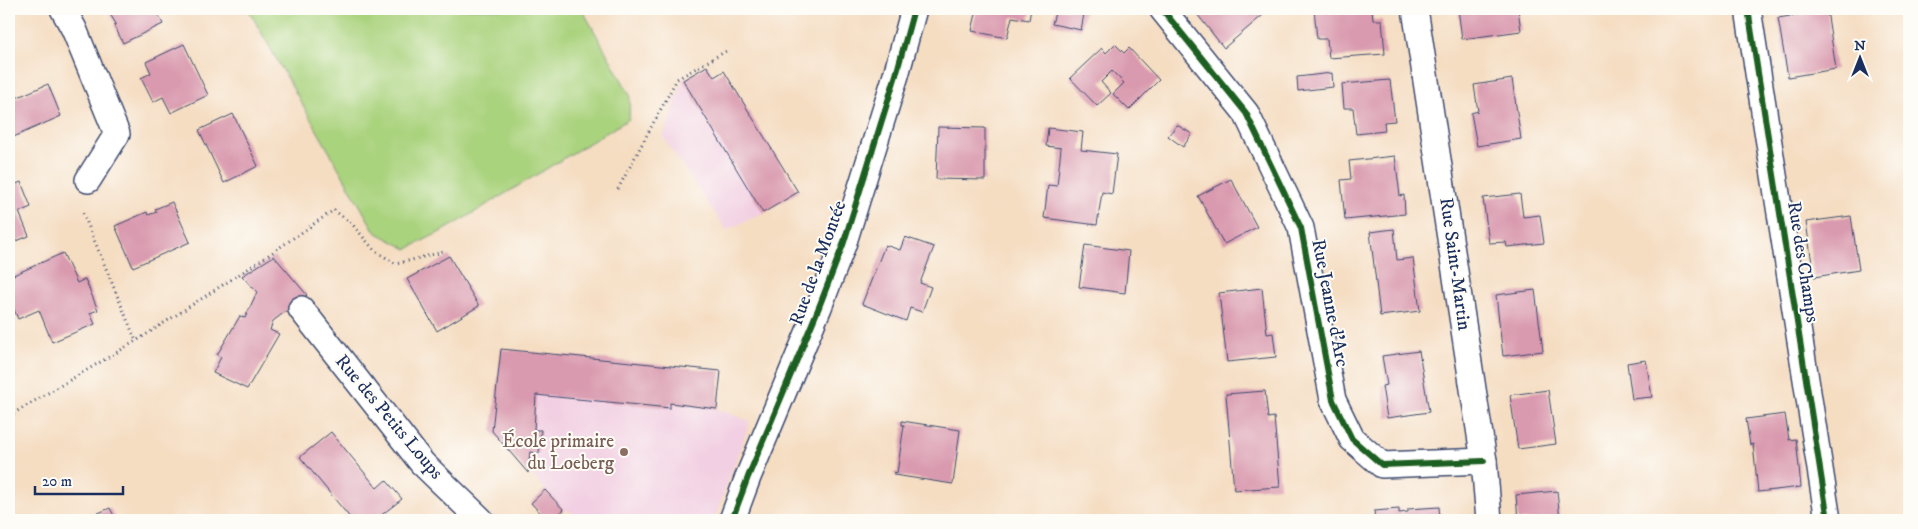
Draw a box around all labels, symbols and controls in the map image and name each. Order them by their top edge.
north arrow [1836,32,1886,82]
text: N [1854,37,1866,55]
street label: Rue Saint-Martin [1434,196,1476,332]
street label: Rue de la Montée [785,197,851,328]
street label: Rue des Champs [1782,200,1824,324]
street label: Rue Jeanne d'Arc [1306,237,1354,369]
street label: Rue des Petits Loups [330,350,448,484]
place label: École primaire du Loeberg [502,429,615,475]
marker: École primaire du Loeberg [618,446,630,458]
scale bar [35,464,122,496]
text: 20 m [42,472,72,491]

